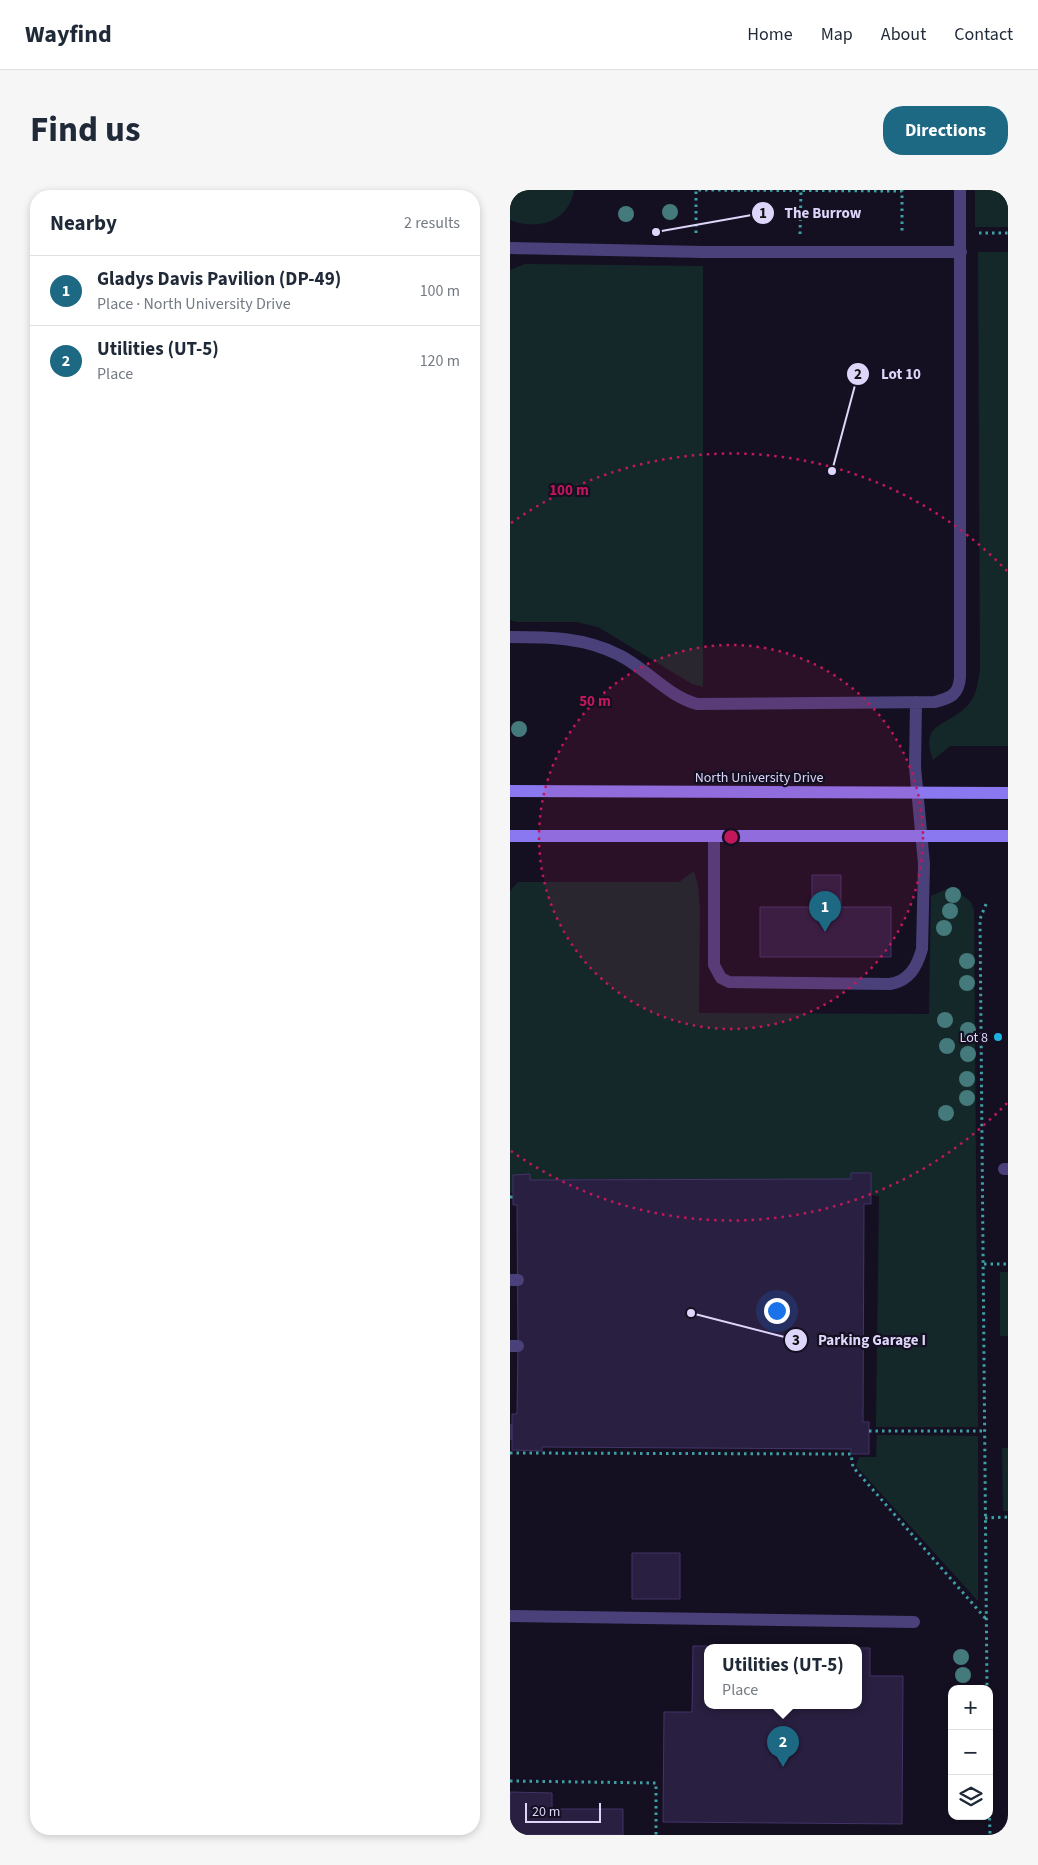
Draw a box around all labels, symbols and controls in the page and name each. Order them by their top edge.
text: Wayfind [25,17,112,52]
text: Home [747,22,793,47]
text: Map [821,22,853,47]
text: About [881,22,926,47]
text: Contact [954,22,1013,47]
text: Find us [30,105,140,155]
button: Directions [883,106,1008,155]
callout: The Burrow [750,198,872,228]
text: 1 [759,203,767,224]
text: The Burrow [785,203,862,224]
text: Nearby [50,208,117,238]
text: 2 results [404,212,460,234]
text: Gladys Davis Pavilion (DP-49) [97,266,341,293]
text: 1 [62,280,70,302]
text: 100 m [420,280,460,302]
text: Place · North University Drive [97,293,291,315]
text: Utilities (UT-5) [97,336,219,363]
text: 2 [62,350,70,372]
text: 120 m [420,350,460,372]
callout: Lot 10 [845,359,931,389]
text: Place [97,363,133,385]
text: 2 [854,364,862,385]
text: Lot 10 [881,364,921,385]
text: 100 m [549,480,589,501]
text: 50 m [579,691,611,712]
street label: North University Drive [695,768,823,788]
centre of rings [722,828,740,846]
pin: 1 [809,891,841,932]
place label: Lot 8 [960,1028,988,1048]
marker: Lot 8 [992,1031,1004,1043]
your location [764,1298,790,1324]
callout: Parking Garage I [783,1325,937,1355]
text: 3 [792,1330,800,1351]
text: Parking Garage I [818,1330,926,1351]
popup [704,1644,862,1709]
text: Utilities (UT-5) [722,1652,844,1679]
text: Place [722,1679,758,1701]
map controls [948,1685,993,1820]
button: + [948,1685,993,1730]
pin: 2 [767,1726,799,1767]
button: − [948,1730,993,1775]
button: layers [948,1775,993,1820]
scale bar [525,1800,601,1823]
text: 20 m [532,1802,560,1822]

